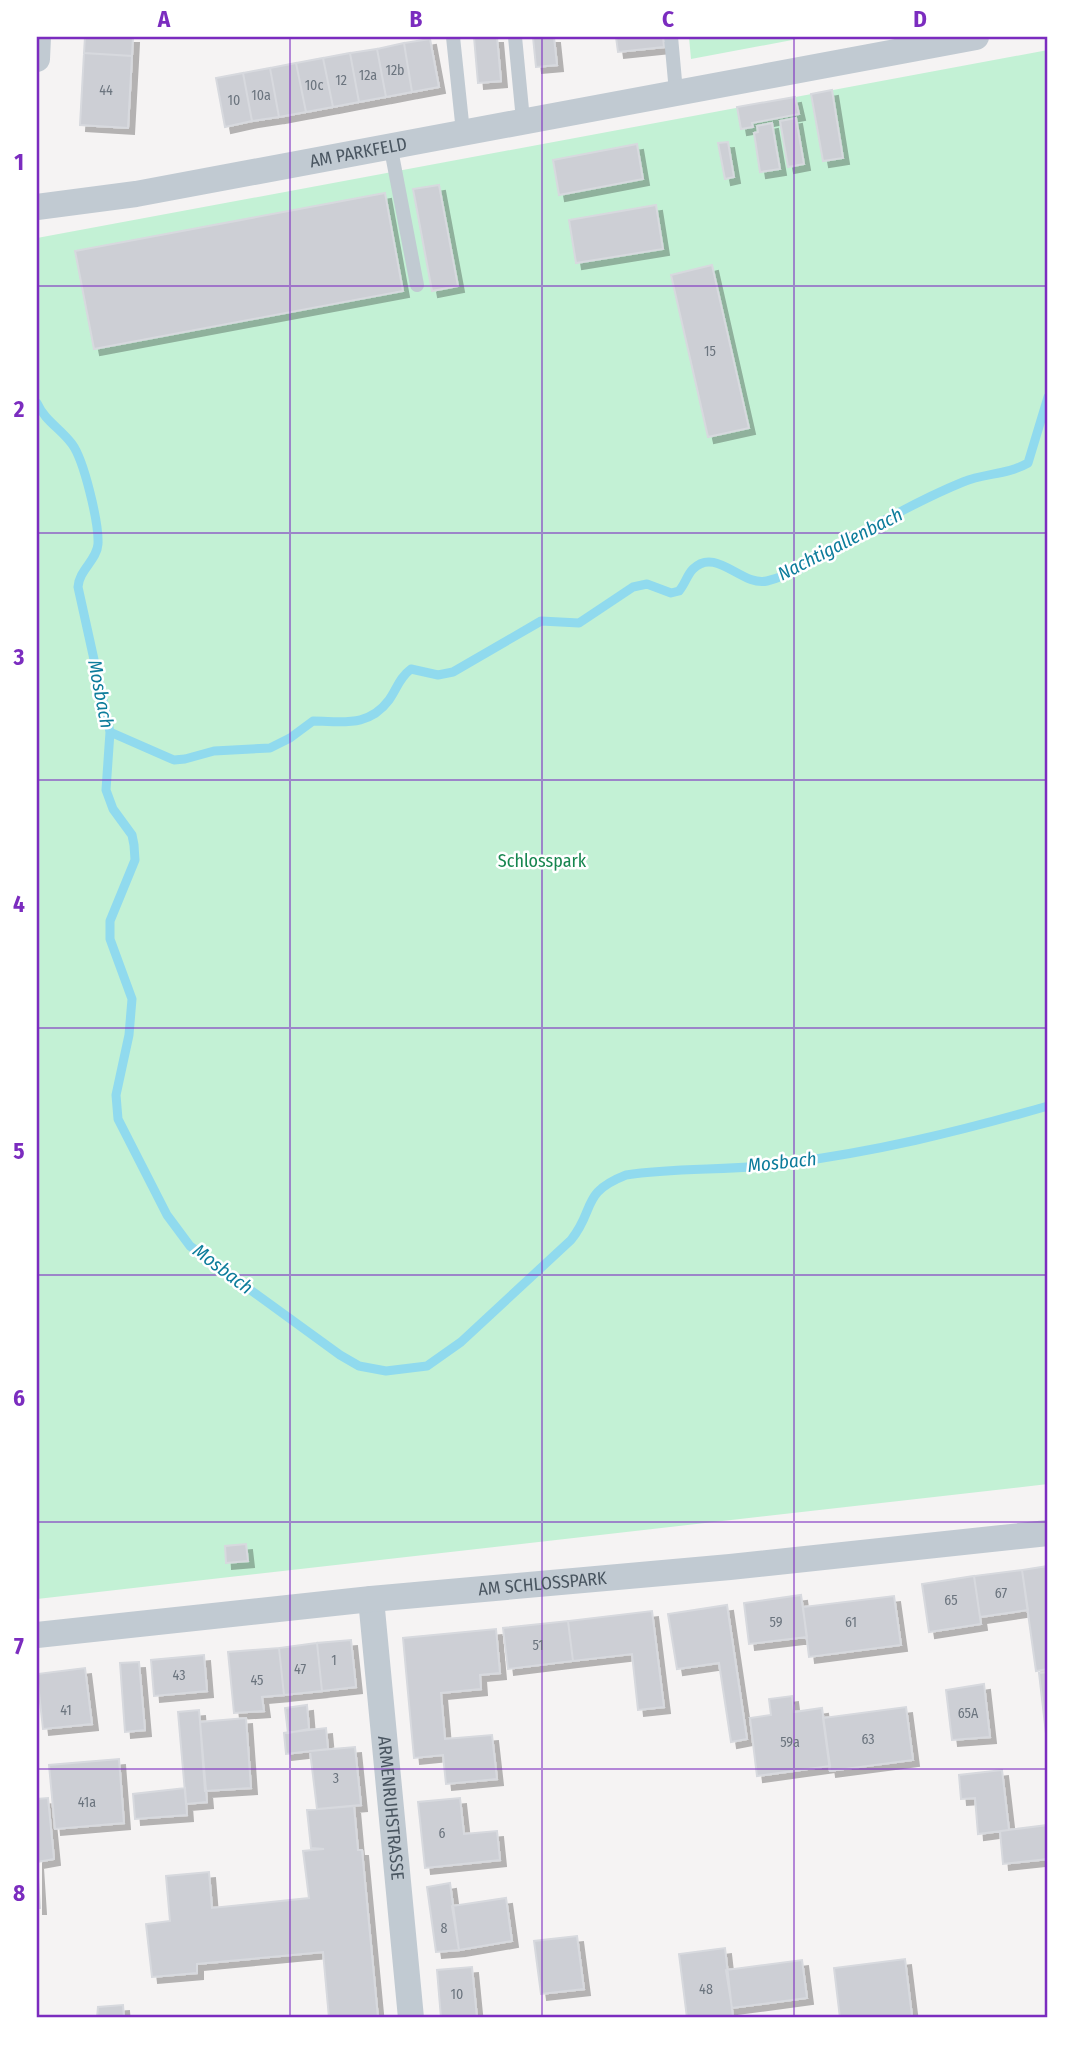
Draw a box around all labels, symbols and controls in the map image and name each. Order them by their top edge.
text: A [157,5,171,33]
text: B [410,5,423,33]
text: C [662,5,674,33]
text: D [913,5,927,33]
house number: 12b [385,62,405,79]
house number: 12a [359,67,377,84]
house number: 12 [335,72,347,89]
house number: 10c [305,77,323,94]
house number: 44 [99,82,113,99]
house number: 10a [251,87,271,104]
house number: 10 [228,92,240,109]
street label: AM PARKFELD [308,133,409,172]
text: 1 [14,148,24,176]
house number: 15 [704,343,716,360]
text: 2 [13,395,25,423]
water label: Nachtigallenbach [774,503,906,585]
text: 3 [13,643,25,671]
water label: Mosbach [83,658,119,730]
park label: Schlosspark [498,850,587,872]
text: 4 [13,890,25,918]
text: 5 [13,1137,25,1165]
water label: Mosbach [746,1147,818,1177]
water label: Mosbach [188,1239,258,1299]
text: 6 [13,1384,25,1412]
street label: AM SCHLOSSPARK [477,1567,608,1600]
house number: 67 [995,1585,1007,1602]
house number: 65 [944,1592,958,1609]
house number: 59 [769,1614,783,1631]
house number: 61 [845,1614,857,1631]
text: 7 [14,1632,24,1660]
house number: 51 [532,1637,544,1654]
house number: 1 [331,1652,337,1669]
house number: 47 [294,1661,306,1678]
house number: 43 [173,1667,185,1684]
house number: 45 [250,1672,264,1689]
house number: 41 [60,1702,72,1719]
house number: 65A [958,1705,979,1722]
house number: 63 [861,1731,875,1748]
house number: 59a [780,1734,800,1751]
street label: ARMENRUHSTRASSE [373,1735,409,1881]
house number: 3 [333,1770,339,1787]
house number: 41a [78,1794,96,1811]
house number: 6 [439,1825,446,1842]
text: 8 [13,1879,25,1907]
house number: 8 [441,1920,448,1937]
house number: 48 [699,1981,713,1998]
house number: 10 [451,1986,463,2003]

